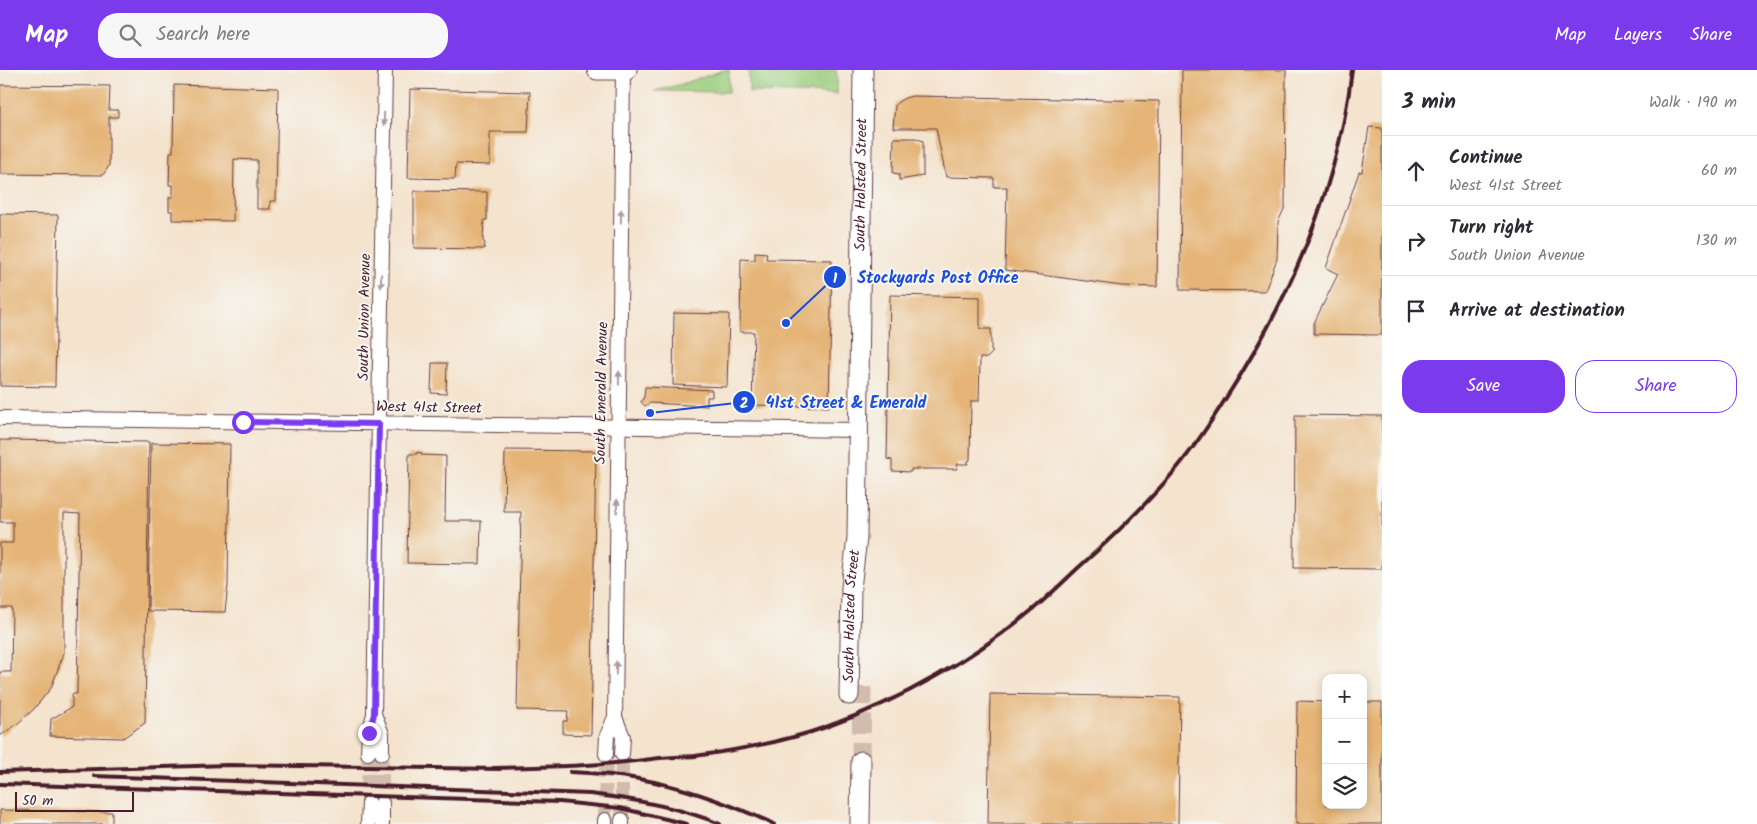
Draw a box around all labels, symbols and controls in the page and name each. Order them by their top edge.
search box [98,13,448,58]
text: Map [25,16,68,55]
text: Search here [156,20,250,50]
icon: search [116,21,144,49]
text: Map [1555,21,1586,50]
text: Layers [1614,21,1662,50]
text: Share [1690,21,1732,50]
text: 3 min [1402,86,1456,119]
text: Walk · 190 m [1649,90,1737,115]
one-way arrow [380,111,388,127]
street label: South Halsted Street [849,117,874,251]
text: Continue [1449,143,1522,173]
icon: ahead [1402,157,1430,185]
text: 60 m [1701,158,1737,183]
text: West 41st Street [1449,173,1562,198]
one-way arrow [617,208,625,224]
text: Turn right [1449,213,1534,243]
icon: right [1402,227,1430,255]
text: 130 m [1696,228,1737,253]
text: South Union Avenue [1449,243,1585,268]
street label: South Union Avenue [352,253,378,381]
callout: Stockyards Post Office [822,262,1029,293]
text: Stockyards Post Office [857,266,1019,291]
text: 1 [833,267,838,291]
one-way arrow [377,273,385,289]
text: Arrive at destination [1449,296,1625,326]
icon: arrive [1402,297,1430,325]
street label: South Emerald Avenue [589,321,615,465]
button: Save [1402,360,1565,413]
button: Share [1575,360,1737,413]
one-way arrow [615,370,623,386]
callout: 41st Street & Emerald [731,387,937,418]
text: 41st Street & Emerald [766,391,927,416]
text: 2 [740,392,749,416]
street label: West 41st Street [376,395,482,421]
route start [232,411,255,434]
one-way arrow [613,498,621,514]
street label: South Halsted Street [837,548,868,683]
one-way arrow [612,660,620,676]
map controls [1322,674,1367,809]
button: + [1322,674,1367,719]
button: − [1322,719,1367,764]
route end [358,722,381,745]
button: layers [1322,764,1367,809]
scale bar [15,789,134,812]
text: 50 m [22,790,53,812]

